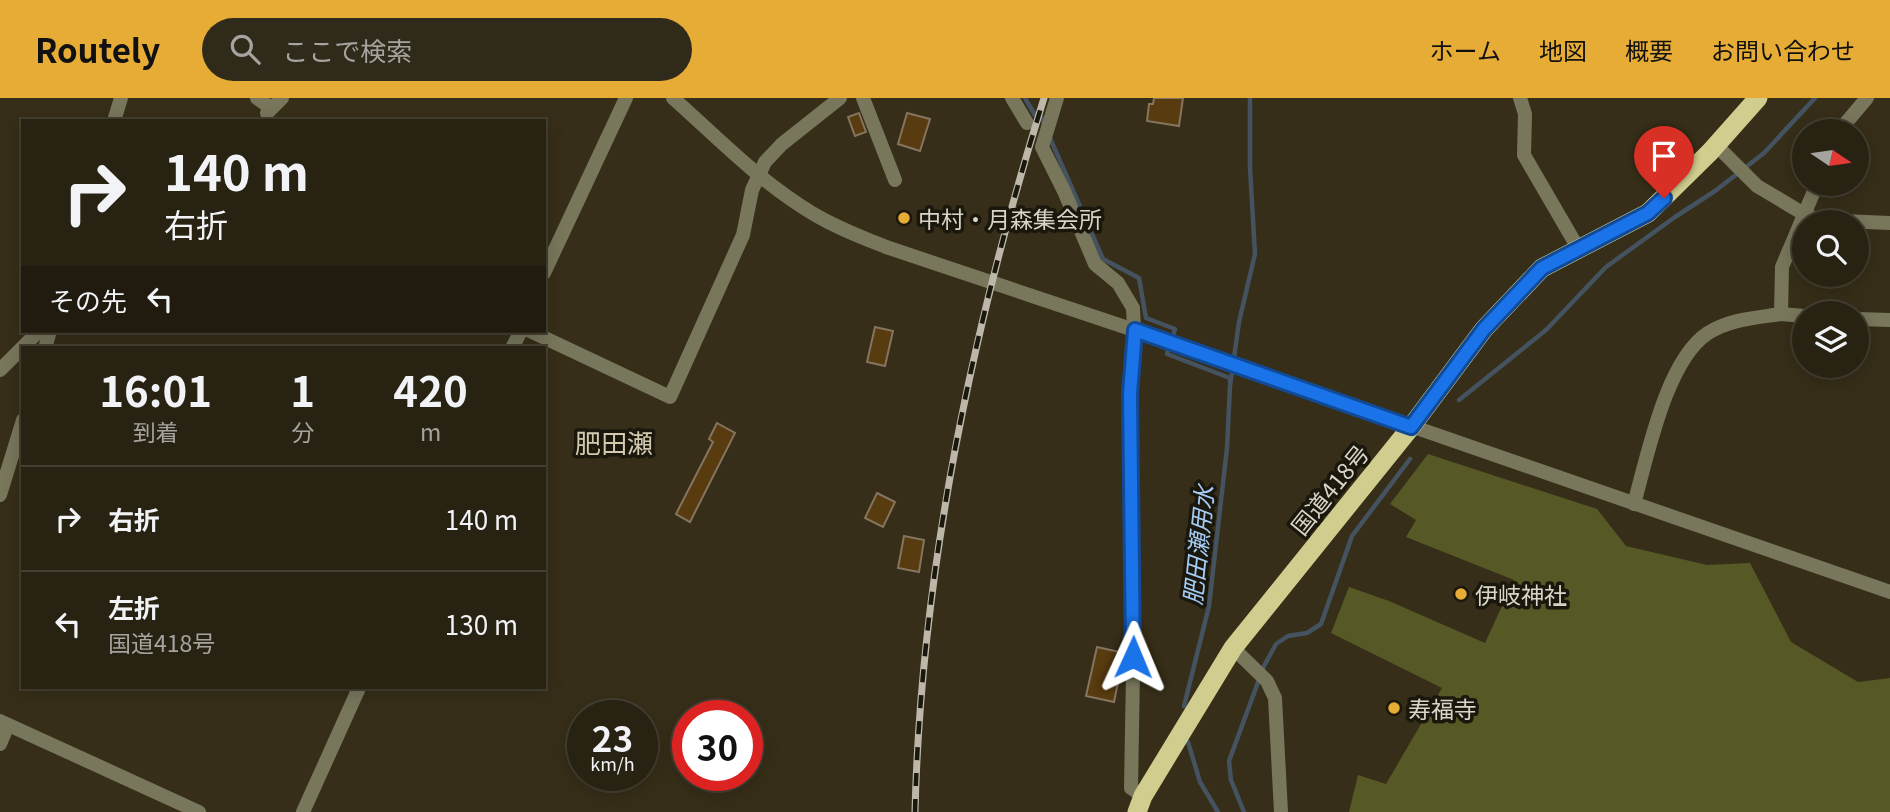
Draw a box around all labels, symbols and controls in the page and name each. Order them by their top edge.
search box [202,18,692,81]
text: Routely [35,25,160,73]
icon: search [226,30,264,68]
text: ここで検索 [282,31,412,68]
text: ホーム [1430,32,1501,67]
text: 地図 [1539,32,1587,67]
text: 概要 [1625,32,1673,67]
text: お問い合わせ [1711,32,1855,67]
north arrow [1792,119,1869,196]
map controls [1792,119,1869,378]
pin [1634,126,1694,198]
text: 140 m [164,134,309,205]
icon: arrive [1645,137,1683,175]
icon: right [49,147,140,238]
text: 右折 [164,200,228,246]
place label: 中村・月森集会所 [918,201,1102,235]
marker: 中村・月森集会所 [896,210,912,226]
button: search [1792,210,1869,287]
icon: left [141,280,179,318]
text: その先 [49,281,127,318]
button: layers [1792,301,1869,378]
text: 16:01 [99,358,212,419]
text: 1 [290,358,315,419]
text: 420 [393,358,468,419]
text: 到着 [133,414,179,448]
text: 分 [291,414,314,448]
text: m [420,414,441,448]
district label: 肥田瀬 [575,423,653,460]
street label: 国道418号 [1282,437,1376,541]
water label: 肥田瀬用水 [1173,481,1221,607]
icon: right [49,500,87,538]
text: 右折 [108,500,160,537]
text: 140 m [445,500,518,537]
place label: 伊岐神社 [1475,577,1567,611]
marker: 伊岐神社 [1453,586,1469,602]
text: 左折 [108,588,160,625]
icon: left [49,605,87,643]
text: 130 m [445,605,518,642]
position arrow [1096,620,1170,694]
text: 国道418号 [108,625,215,659]
place label: 寿福寺 [1408,691,1477,725]
speed limit sign: 30 [672,700,763,791]
marker: 寿福寺 [1386,700,1402,716]
text: 23 [592,711,633,762]
text: km/h [590,750,635,776]

